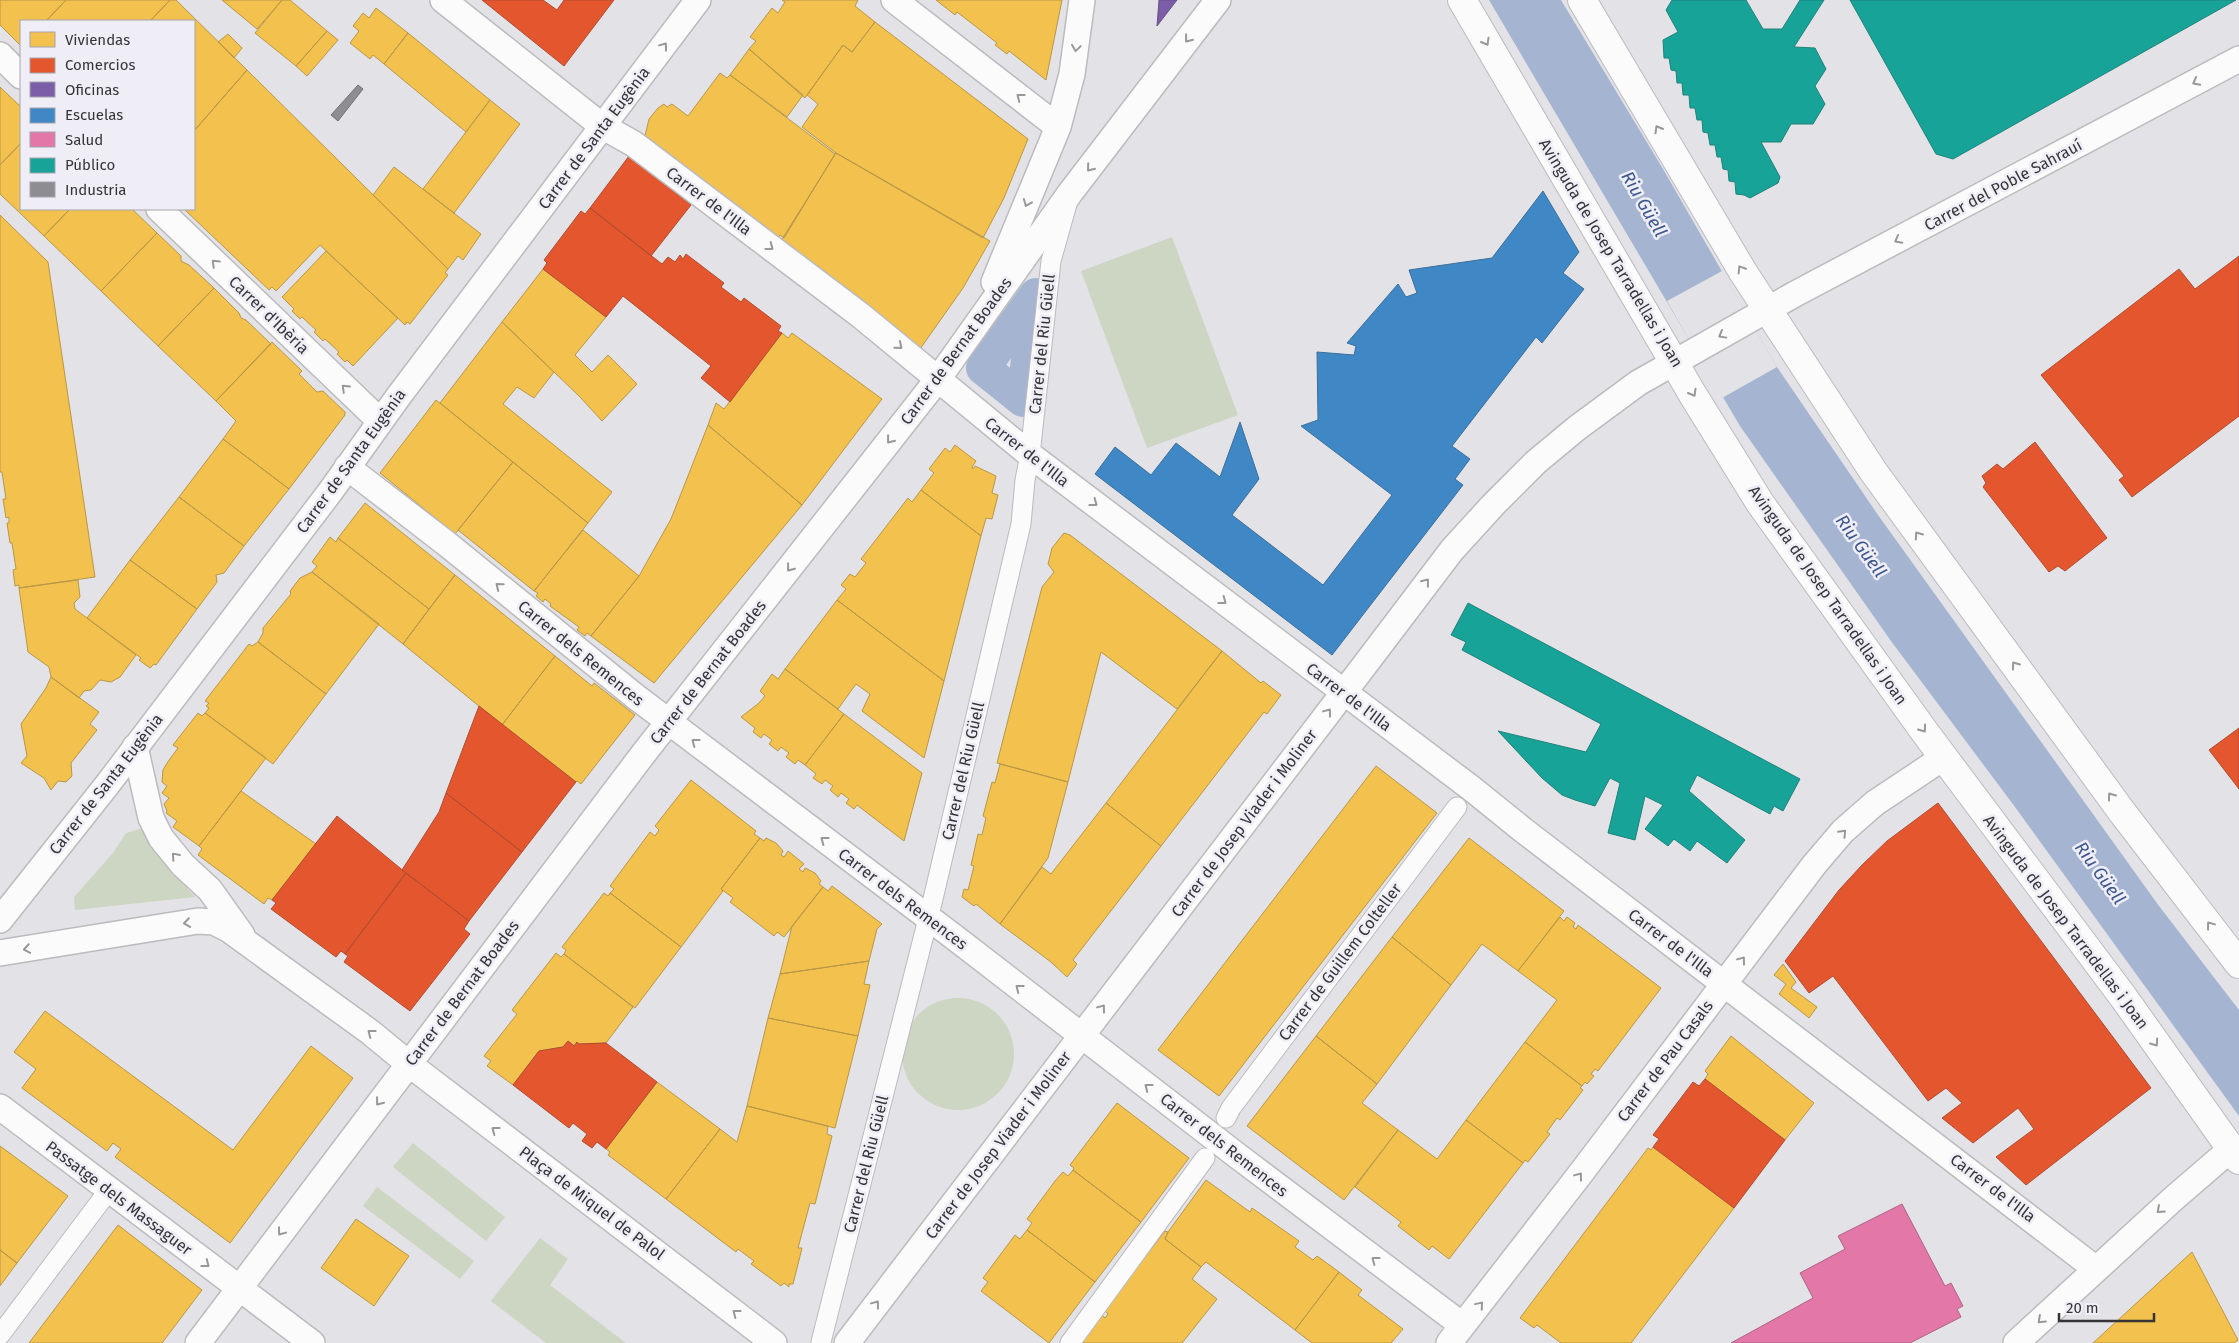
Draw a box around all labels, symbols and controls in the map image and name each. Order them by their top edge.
legend [20,20,195,210]
text: Viviendas [65,31,130,49]
one-way arrow [1185,33,1194,43]
one-way arrow [1480,37,1490,46]
one-way arrow [658,43,666,52]
one-way arrow [1071,45,1082,53]
text: Comercios [65,56,135,74]
street label: Carrer de Santa Eugènia [534,63,654,213]
one-way arrow [2192,76,2201,86]
text: Oficinas [65,81,119,99]
one-way arrow [1017,94,1026,102]
text: Escuelas [65,106,123,124]
one-way arrow [1655,125,1665,134]
text: Salud [65,131,103,149]
street label: Avinguda de Josep Tarradellas i Joan [1535,135,1687,371]
street label: Carrer del Poble Sahrauí [1921,135,2086,235]
text: Público [65,156,115,174]
one-way arrow [1087,162,1096,172]
street label: Carrer de l'Illa [663,163,755,239]
water label: Riu Güell [1616,167,1672,241]
text: Industria [65,181,127,199]
one-way arrow [1023,198,1033,206]
one-way arrow [1894,234,1903,244]
one-way arrow [764,241,774,250]
one-way arrow [212,260,221,269]
one-way arrow [1738,265,1747,274]
street label: Carrer d'Ibèria [225,272,313,358]
street label: Carrer del Riu Güell [1025,273,1059,415]
street label: Carrer de Bernat Boades [896,274,1016,428]
one-way arrow [1718,329,1727,339]
one-way arrow [893,341,902,349]
street label: Carrer de Santa Eugènia [292,385,410,537]
one-way arrow [341,385,350,394]
one-way arrow [1686,388,1696,397]
street label: Carrer de l'Illa [981,413,1073,491]
one-way arrow [888,434,896,443]
street label: Avinguda de Josep Tarradellas i Joan [1745,482,1911,708]
one-way arrow [1088,497,1098,506]
water label: Riu Güell [1831,510,1891,582]
one-way arrow [1915,531,1924,541]
one-way arrow [787,562,796,572]
one-way arrow [1421,579,1430,588]
one-way arrow [496,584,505,592]
street label: Carrer dels Remences [514,596,648,710]
street label: Carrer de Bernat Boades [646,596,770,748]
one-way arrow [1217,596,1226,604]
street label: Carrer de l'Illa [1303,659,1395,735]
one-way arrow [2012,661,2021,671]
street label: Carrer del Riu Güell [938,700,988,842]
one-way arrow [1322,708,1331,718]
street label: Carrer de Santa Eugènia [45,710,167,858]
one-way arrow [1917,723,1926,733]
street label: Carrer de Josep Viader i Moliner [1167,725,1321,921]
one-way arrow [692,739,701,747]
one-way arrow [2108,792,2117,802]
street label: Avinguda de Josep Tarradellas i Joan [1979,811,2153,1033]
one-way arrow [1837,829,1846,838]
water label: Riu Güell [2070,837,2130,909]
one-way arrow [821,838,830,846]
street label: Carrer dels Remences [835,844,971,954]
one-way arrow [172,852,181,861]
street label: Carrer de Guillem Colteller [1275,879,1406,1044]
street label: Carrer de l'Illa [1625,905,1717,981]
one-way arrow [183,917,192,927]
street label: Carrer de Bernat Boades [401,917,523,1069]
one-way arrow [2206,922,2215,931]
one-way arrow [23,943,31,953]
one-way arrow [1736,957,1744,966]
one-way arrow [1016,986,1025,994]
street label: Carrer de Pau Casals [1613,997,1717,1125]
one-way arrow [1096,1004,1105,1014]
one-way arrow [367,1030,377,1039]
one-way arrow [2149,1037,2158,1047]
street label: Carrer de Josep Viader i Moliner [921,1047,1075,1243]
one-way arrow [1144,1084,1154,1093]
street label: Carrer dels Remences [1156,1089,1292,1201]
street label: Carrer del Riu Güell [840,1093,892,1235]
one-way arrow [376,1096,385,1106]
one-way arrow [492,1127,501,1135]
street label: Passatge dels Massaguer [42,1137,196,1260]
street label: Plaça de Miquel de Palol [515,1142,669,1265]
street label: Carrer de l'Illa [1947,1150,2039,1226]
one-way arrow [1573,1172,1582,1182]
one-way arrow [2157,1204,2166,1213]
one-way arrow [278,1226,286,1235]
one-way arrow [1371,1257,1381,1266]
one-way arrow [200,1259,209,1267]
scale bar [2059,1290,2154,1322]
text: 20 m [2066,1299,2099,1317]
one-way arrow [870,1300,879,1310]
one-way arrow [1474,1302,1482,1311]
one-way arrow [733,1311,742,1319]
one-way arrow [2037,1314,2046,1323]

